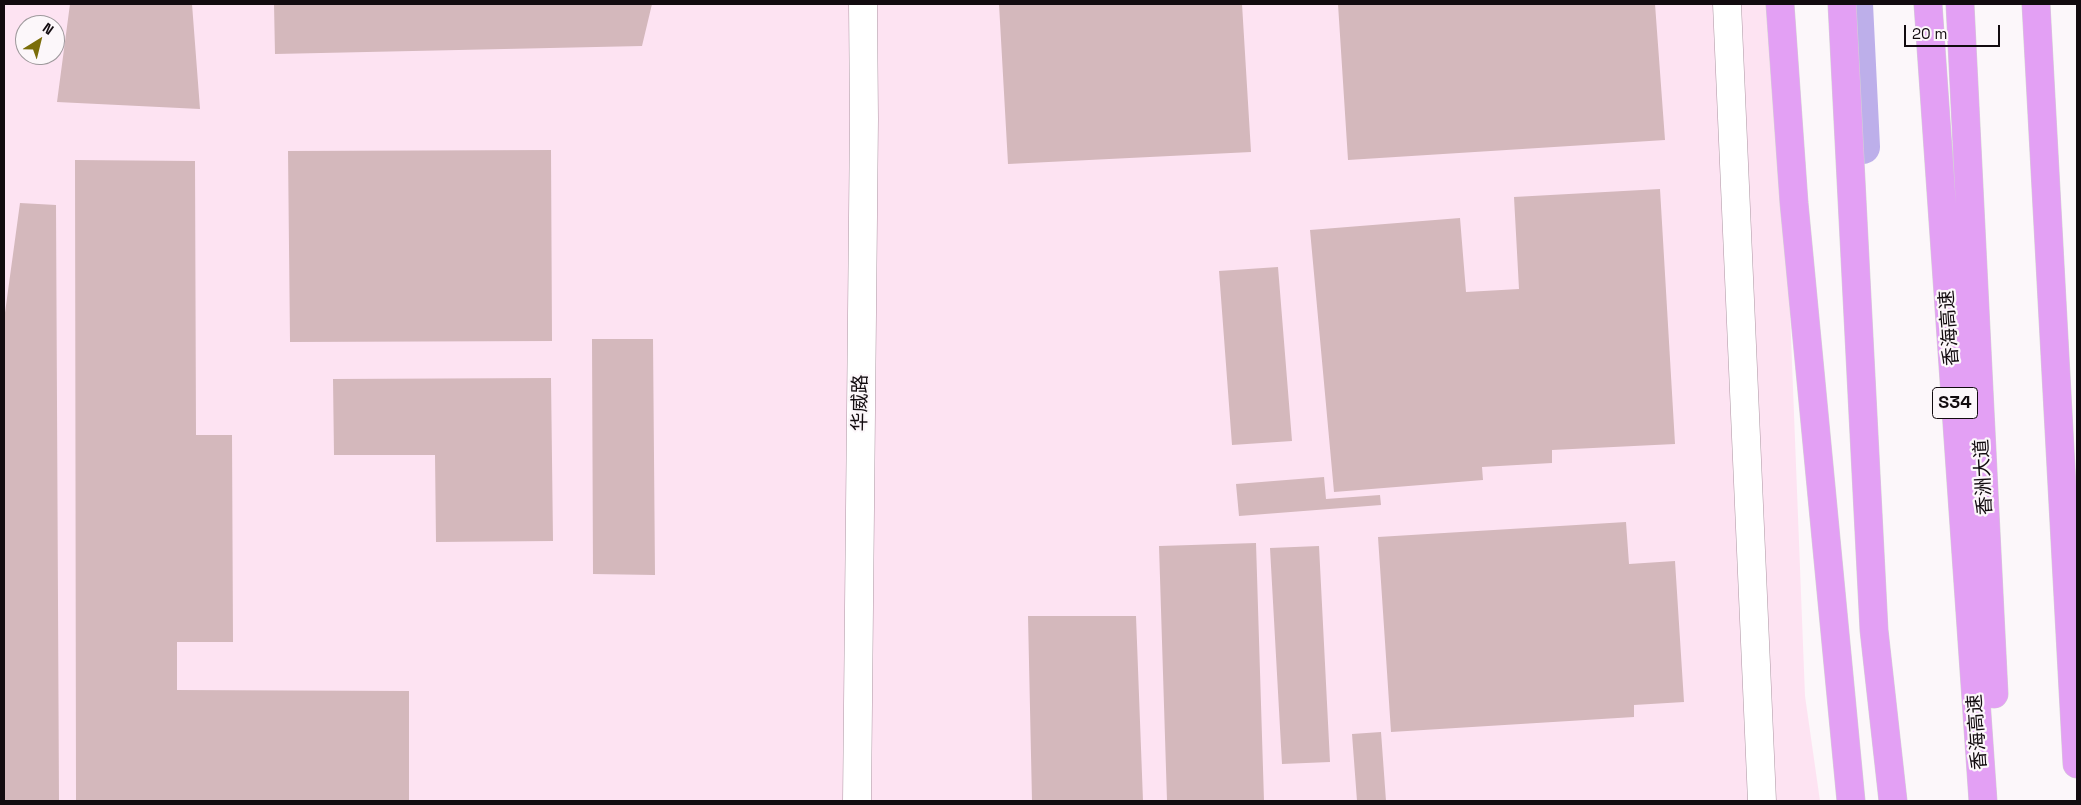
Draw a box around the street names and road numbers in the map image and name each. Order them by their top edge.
street label: 香海高速 [1936,289,1964,367]
street label: 华威路 [849,374,873,432]
road number: S34 [1932,388,1978,418]
street label: 香洲大道 [1971,438,1997,516]
street label: 香海高速 [1964,693,1992,771]

